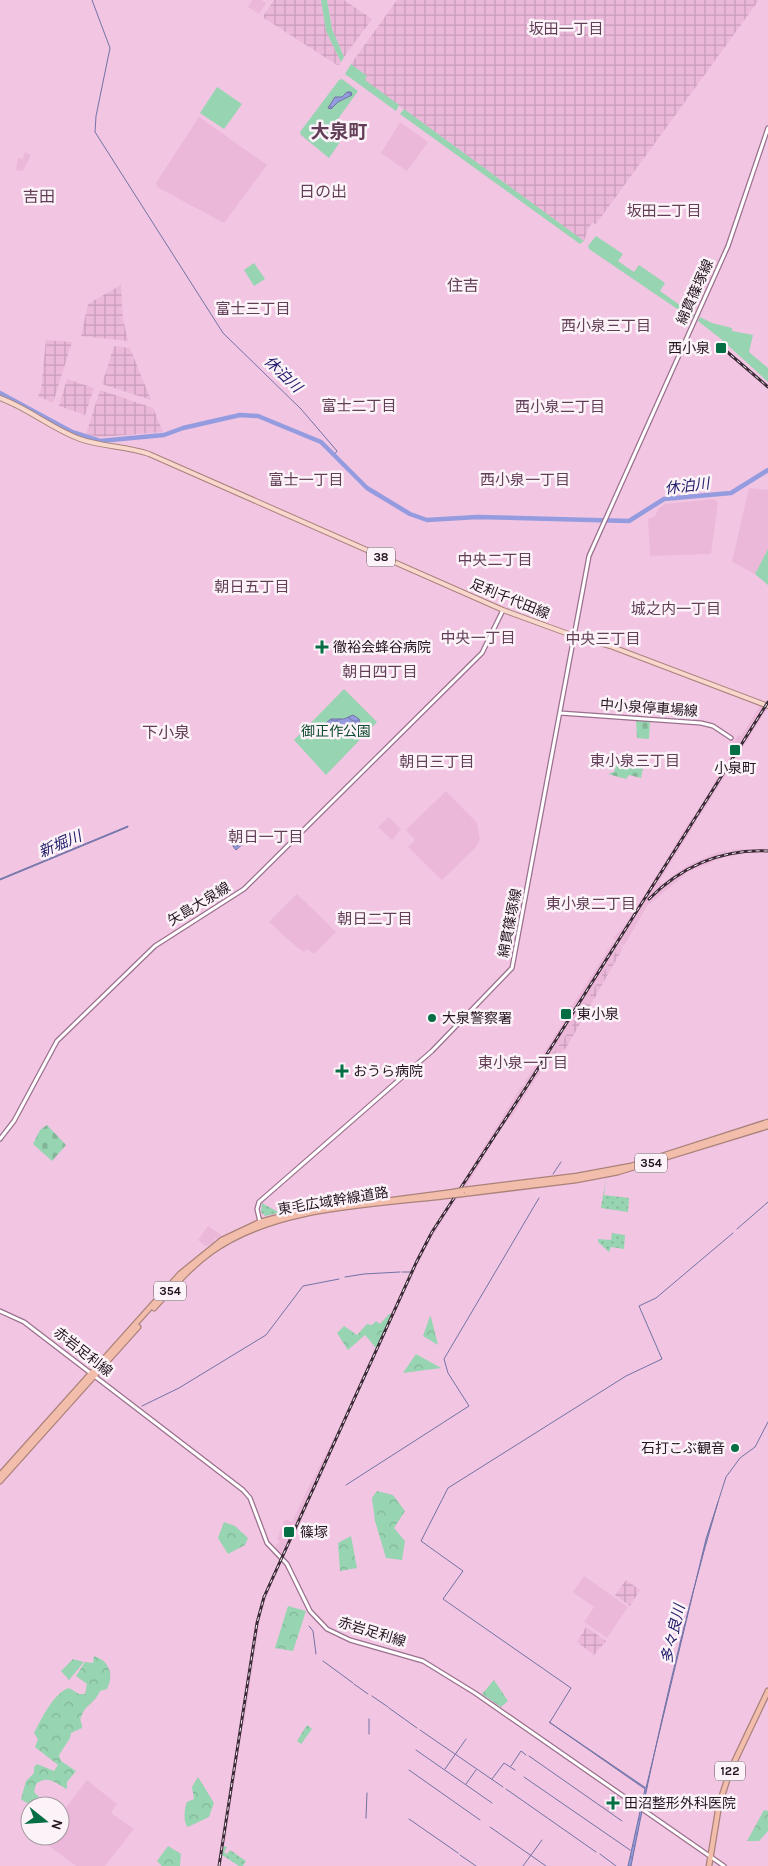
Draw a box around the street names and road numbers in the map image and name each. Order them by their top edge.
street label: 綿貫篠塚線 [673,257,717,327]
road number: 38 [367,548,395,566]
street label: 足利千代田線 [468,575,552,623]
street label: 中小泉停車場線 [600,696,698,720]
street label: 矢島大泉線 [165,879,233,929]
street label: 綿貫篠塚線 [495,887,525,959]
road number: 354 [635,1154,667,1172]
street label: 東毛広域幹線道路 [276,1184,390,1218]
road number: 354 [154,1282,186,1300]
street label: 赤岩足利線 [50,1324,116,1380]
street label: 赤岩足利線 [336,1614,408,1650]
road number: 122 [715,1762,745,1780]

